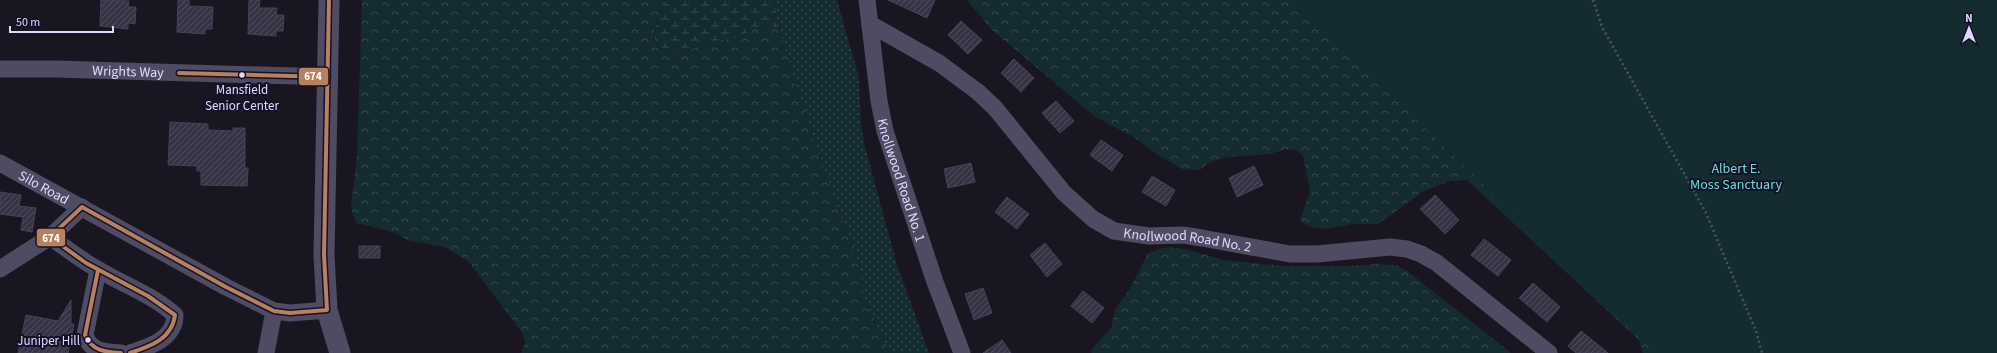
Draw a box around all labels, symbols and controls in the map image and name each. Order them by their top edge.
scale bar [10,8,113,34]
north arrow [1949,8,1989,48]
text: N [1965,11,1973,26]
text: 50 m [16,14,40,31]
street label: Wrights Way [92,61,165,83]
line badge: 674 [298,67,329,86]
text: 674 [304,69,322,84]
marker: Mansfield Senior Center [237,70,247,80]
place label: Mansfield Senior Center [205,81,279,115]
street label: Knollwood Road No. 1 [872,117,930,245]
park label: Albert E. Moss Sanctuary [1690,159,1782,195]
street label: Silo Road [14,166,72,210]
street label: Knollwood Road No. 2 [1122,223,1253,258]
line badge: 674 [36,228,66,247]
text: 674 [42,231,60,246]
place label: Juniper Hill [17,332,80,350]
marker: Juniper Hill [83,335,93,345]

